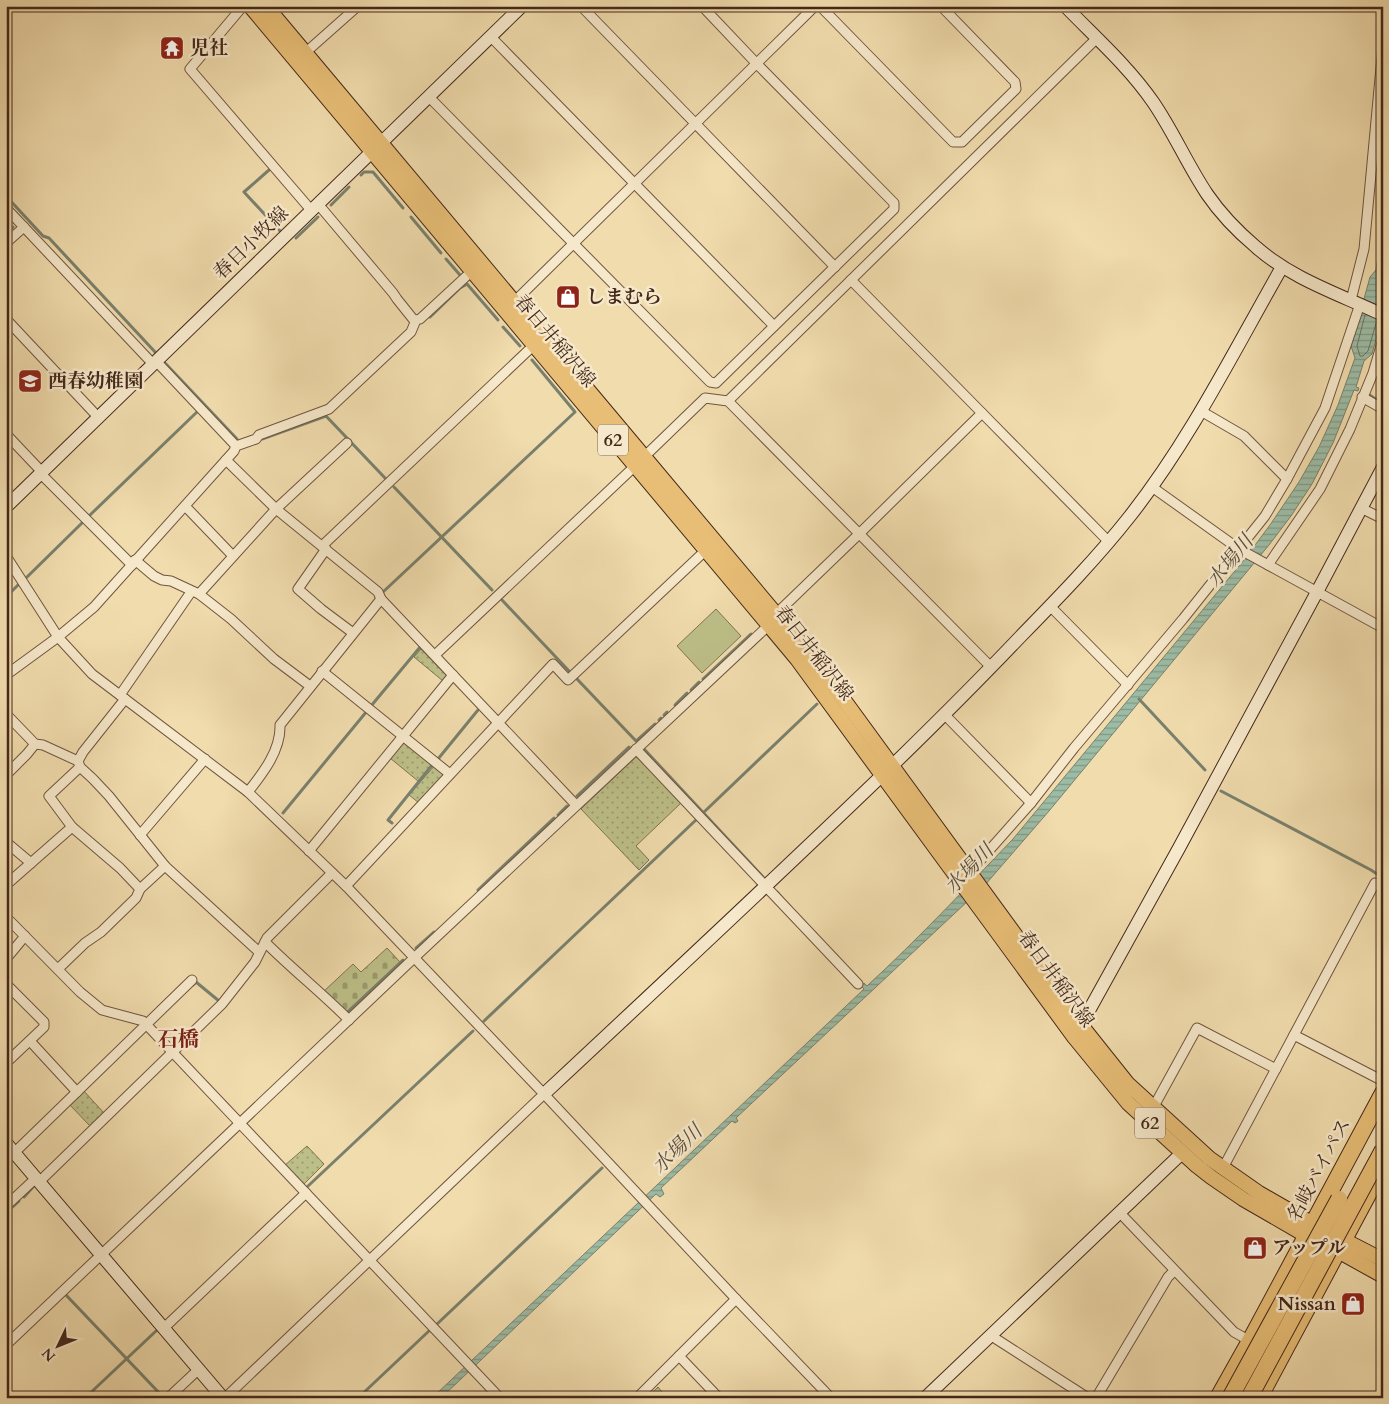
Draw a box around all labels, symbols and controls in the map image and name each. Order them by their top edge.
temple icon: 児社 [159,35,185,61]
place label: 児社 [190,35,228,61]
street label: 春日小牧線 [208,201,294,285]
shop icon: しまむら [555,284,581,310]
place label: しまむら [586,284,662,310]
street label: 春日井稲沢線 [508,289,602,393]
school or university icon: 西春幼稚園 [17,368,43,394]
place label: 西春幼稚園 [48,368,143,394]
road number: 62 [598,424,628,456]
water label: 水場川 [1201,528,1261,593]
street label: 春日井稲沢線 [769,600,859,706]
water label: 水場川 [938,837,1001,900]
street label: 春日井稲沢線 [1012,925,1100,1033]
district label: 石橋 [157,1025,199,1054]
road number: 62 [1135,1108,1165,1138]
street label: 名岐バイパス [1281,1114,1357,1226]
water label: 水場川 [646,1117,709,1180]
shop icon: アップル [1242,1235,1268,1261]
place label: アップル [1272,1235,1346,1261]
place label: Nissan [1278,1291,1337,1317]
shop icon: Nissan [1340,1291,1366,1317]
north arrow [32,1322,82,1372]
text: N [38,1344,60,1365]

